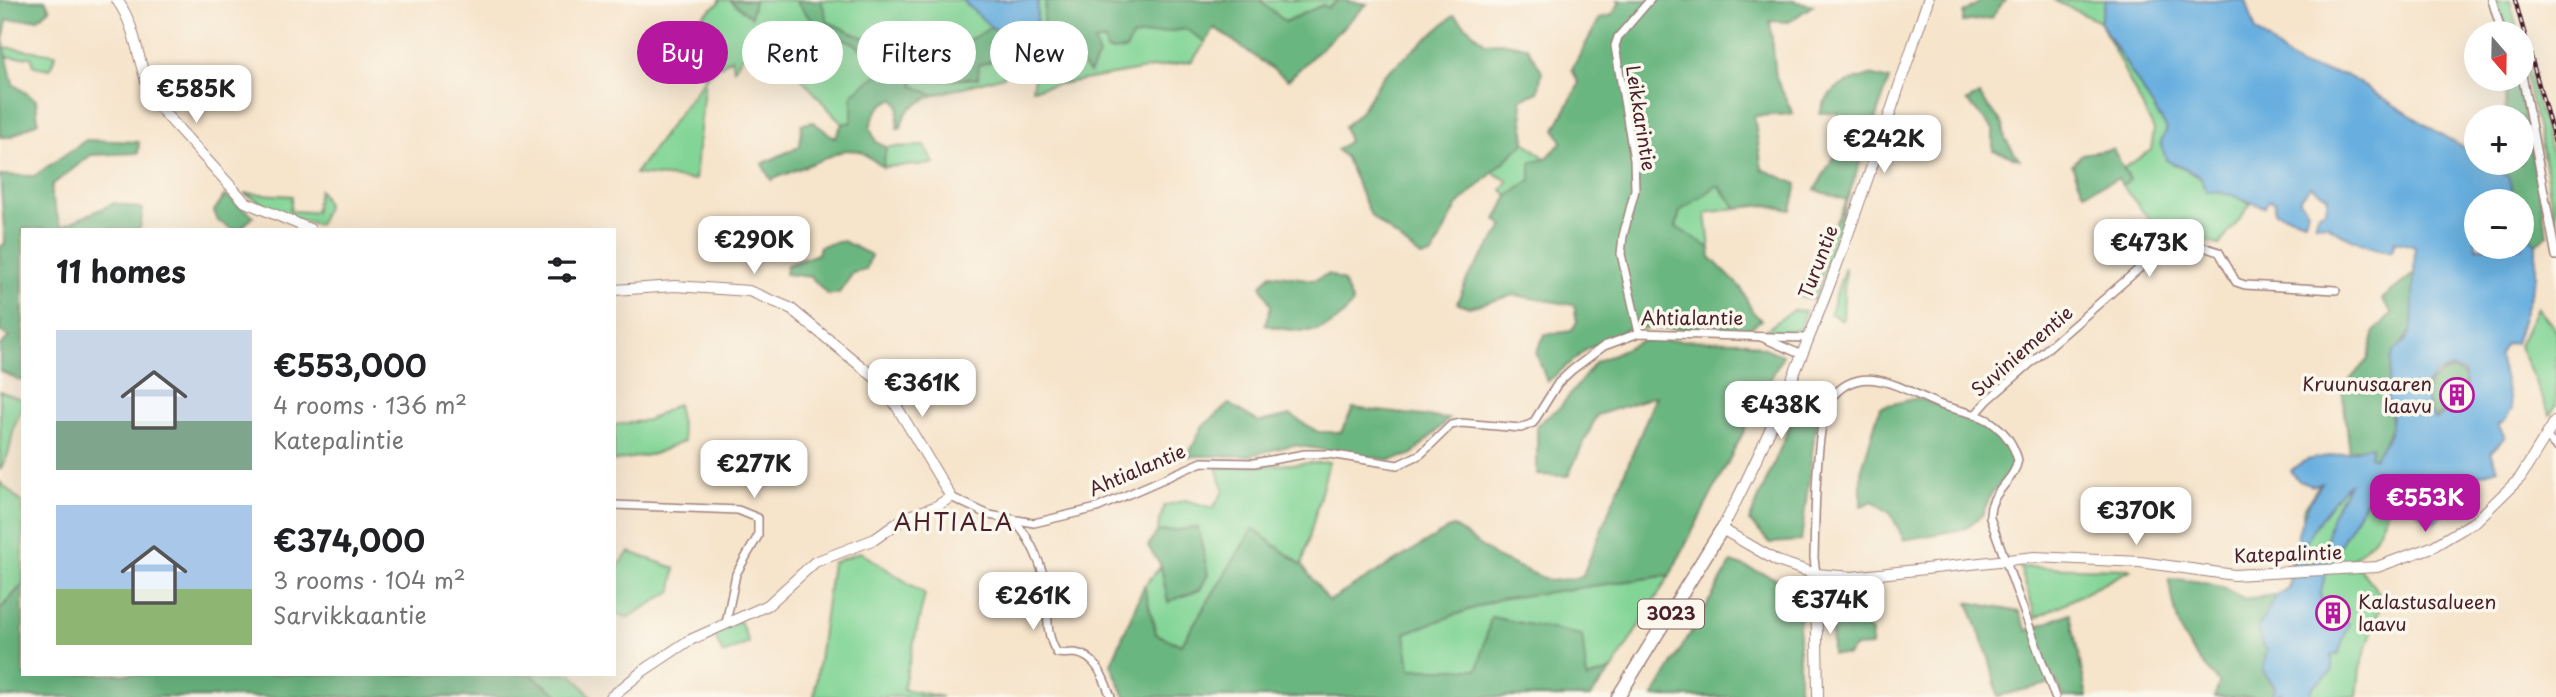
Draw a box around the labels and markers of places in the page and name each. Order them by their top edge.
pin: €585K [147,66,245,125]
pin: €242K [1835,116,1933,175]
pin: €290K [705,216,803,276]
pin: €473K [2100,219,2198,279]
pin: €361K [873,360,971,419]
place label: Kruunusaaren laavu [2302,369,2432,419]
building icon: Kruunusaaren laavu [2438,376,2476,414]
pin: €438K [1732,382,1830,441]
pin: €277K [705,440,803,500]
pin: €553K [2376,475,2474,534]
pin: €370K [2087,488,2185,547]
pin: €261K [984,572,1082,632]
pin: €374K [1781,576,1879,636]
place label: Kalastusalueen laavu [2358,587,2497,637]
building icon: Kalastusalueen laavu [2314,594,2352,632]

